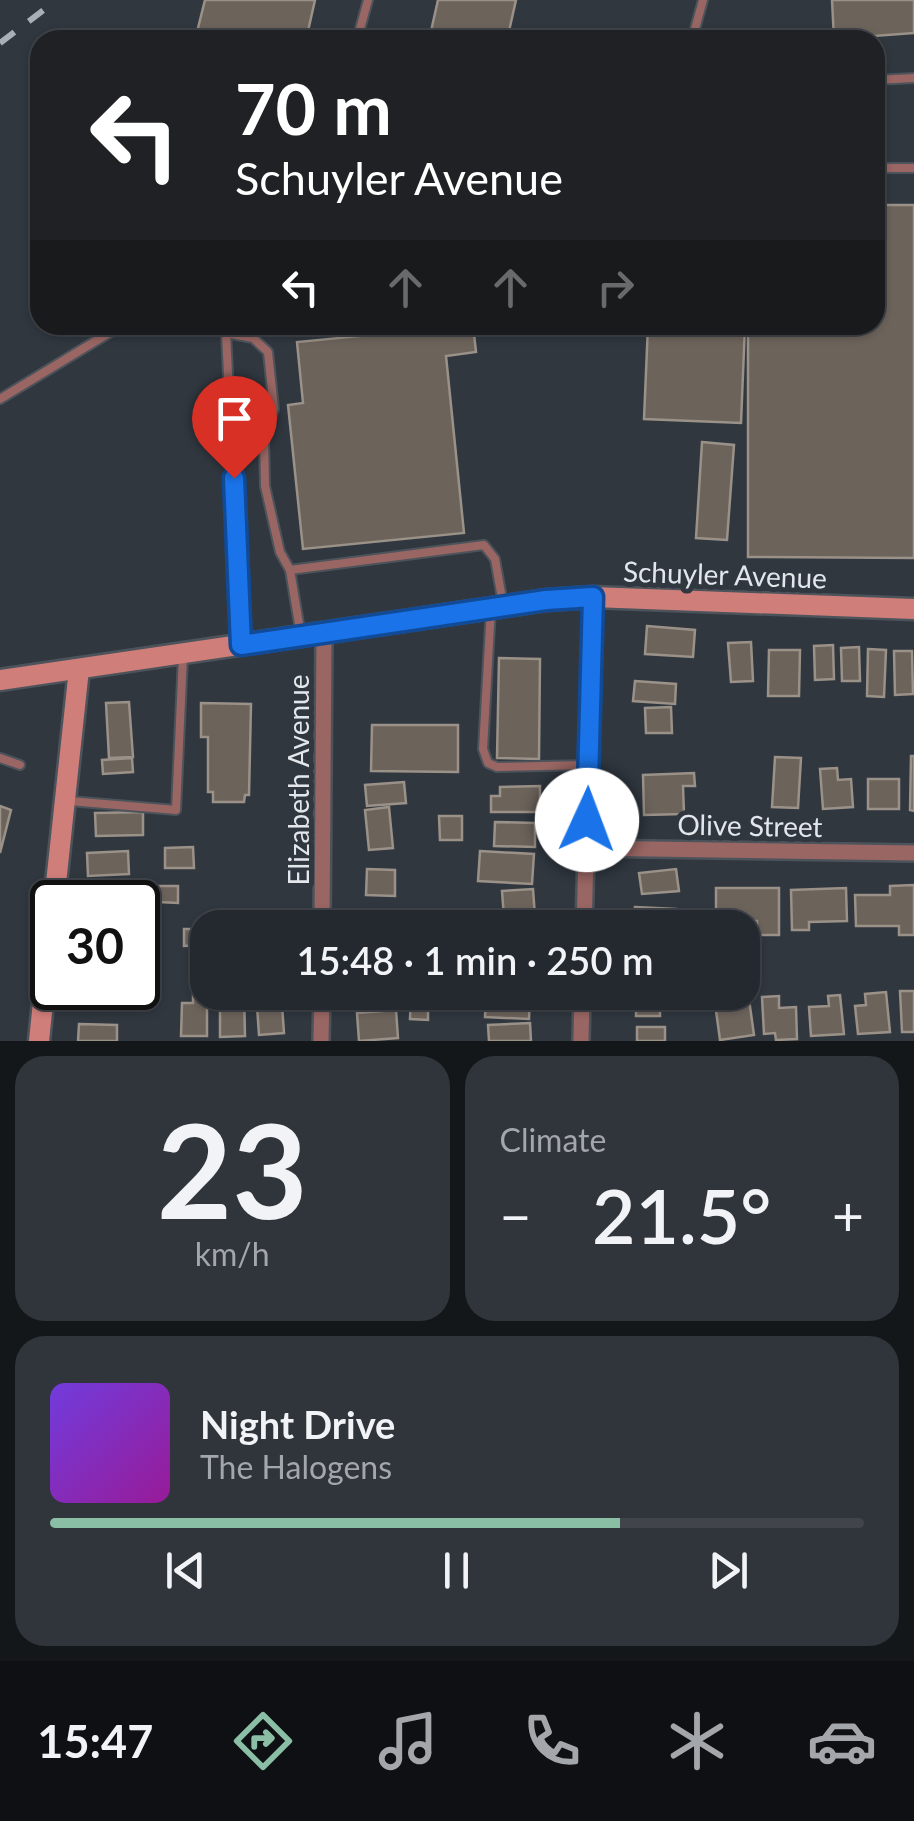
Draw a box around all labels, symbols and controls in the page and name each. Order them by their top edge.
text: 70 m [235,66,392,150]
icon: left [70,70,200,200]
text: Schuyler Avenue [235,151,563,205]
icon: left [273,260,328,315]
icon: ahead [378,260,433,315]
icon: ahead [483,260,538,315]
icon: right [588,260,643,315]
pin [192,376,277,479]
icon: arrive [207,391,262,446]
street label: Schuyler Avenue [622,553,828,595]
street label: Elizabeth Avenue [281,675,315,885]
position arrow [535,768,639,872]
street label: Olive Street [677,807,823,843]
speed limit sign: 30 [30,880,160,1010]
text: 15:48 · 1 min · 250 m [297,937,653,983]
text: 23 [157,1091,308,1247]
text: Climate [500,1120,606,1159]
text: 21.5° [592,1170,771,1260]
text: − [500,1182,531,1248]
text: + [832,1182,864,1248]
text: km/h [195,1234,270,1273]
text: Night Drive [200,1401,395,1447]
text: The Halogens [200,1447,392,1486]
icon: previous [158,1543,213,1598]
icon: pause [429,1543,484,1598]
icon: next [701,1543,756,1598]
icon: directions [228,1706,298,1776]
icon: music [373,1706,443,1776]
icon: phone [517,1706,587,1776]
icon: climate [662,1706,732,1776]
icon: car [807,1706,877,1776]
text: 15:47 [37,1714,153,1768]

